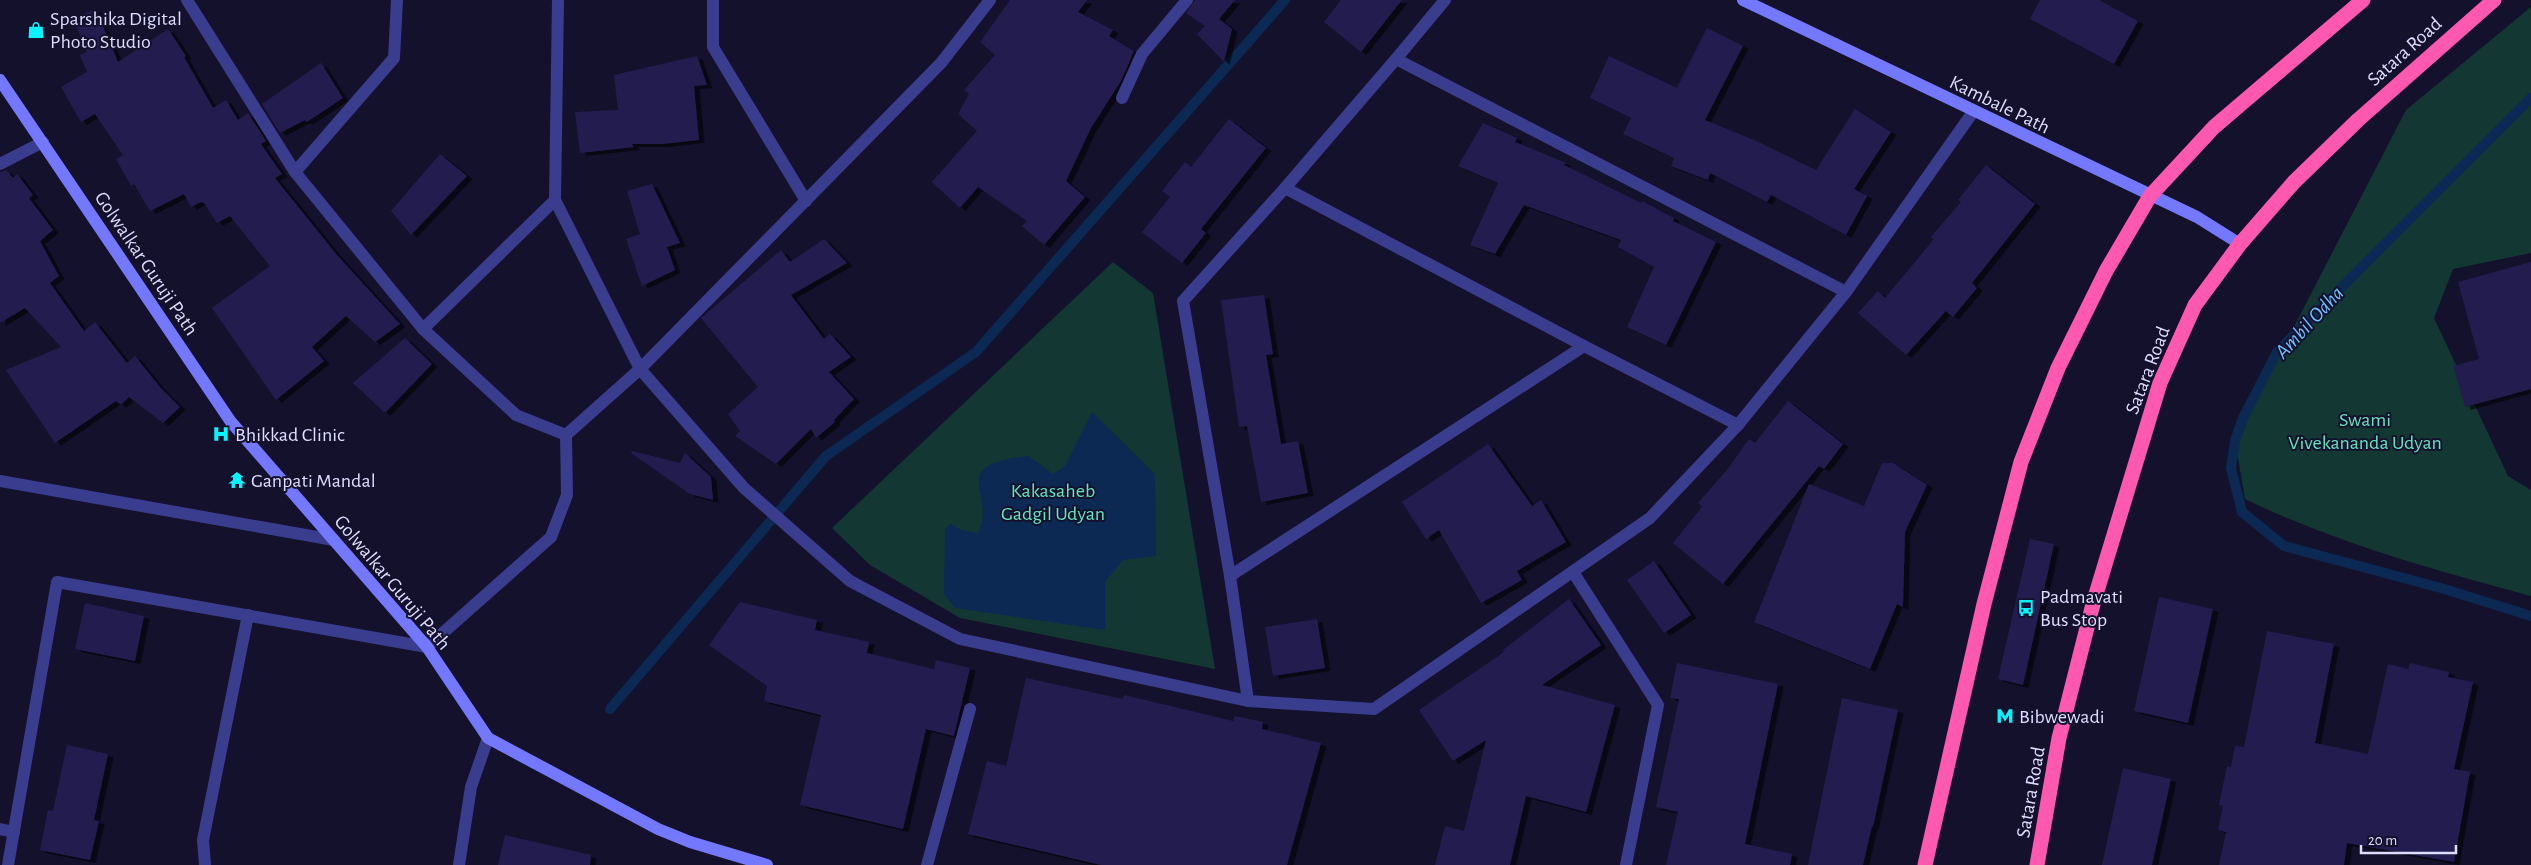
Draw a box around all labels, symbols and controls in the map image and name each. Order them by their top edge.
place label: Sparshika Digital Photo Studio [50,9,182,52]
street label: Satara Road [2364,13,2446,90]
shop icon: Sparshika Digital Photo Studio [26,20,46,40]
street label: Kambale Path [1946,72,2053,138]
street label: Golwalkar Guruji Path [91,188,202,339]
water label: Ambil Odha [2270,282,2348,363]
street label: Satara Road [2122,324,2174,417]
park label: Swami Vivekananda Udyan [2288,410,2442,453]
hospital icon: Bhikkad Clinic [211,424,231,444]
place label: Bhikkad Clinic [235,425,345,445]
temple icon: Ganpati Mandal [227,470,247,490]
place label: Ganpati Mandal [251,471,376,491]
park label: Kakasaheb Gadgil Udyan [1001,481,1105,524]
street label: Golwalkar Guruji Path [330,512,454,654]
place label: Padmavati Bus Stop [2040,587,2123,630]
bus stop icon: Padmavati Bus Stop [2016,598,2036,618]
metro station icon: Bibwewadi [1995,706,2015,726]
place label: Bibwewadi [2019,707,2105,727]
street label: Satara Road [2013,745,2049,839]
scale bar [2361,822,2456,854]
text: 20 m [2368,833,2397,848]

